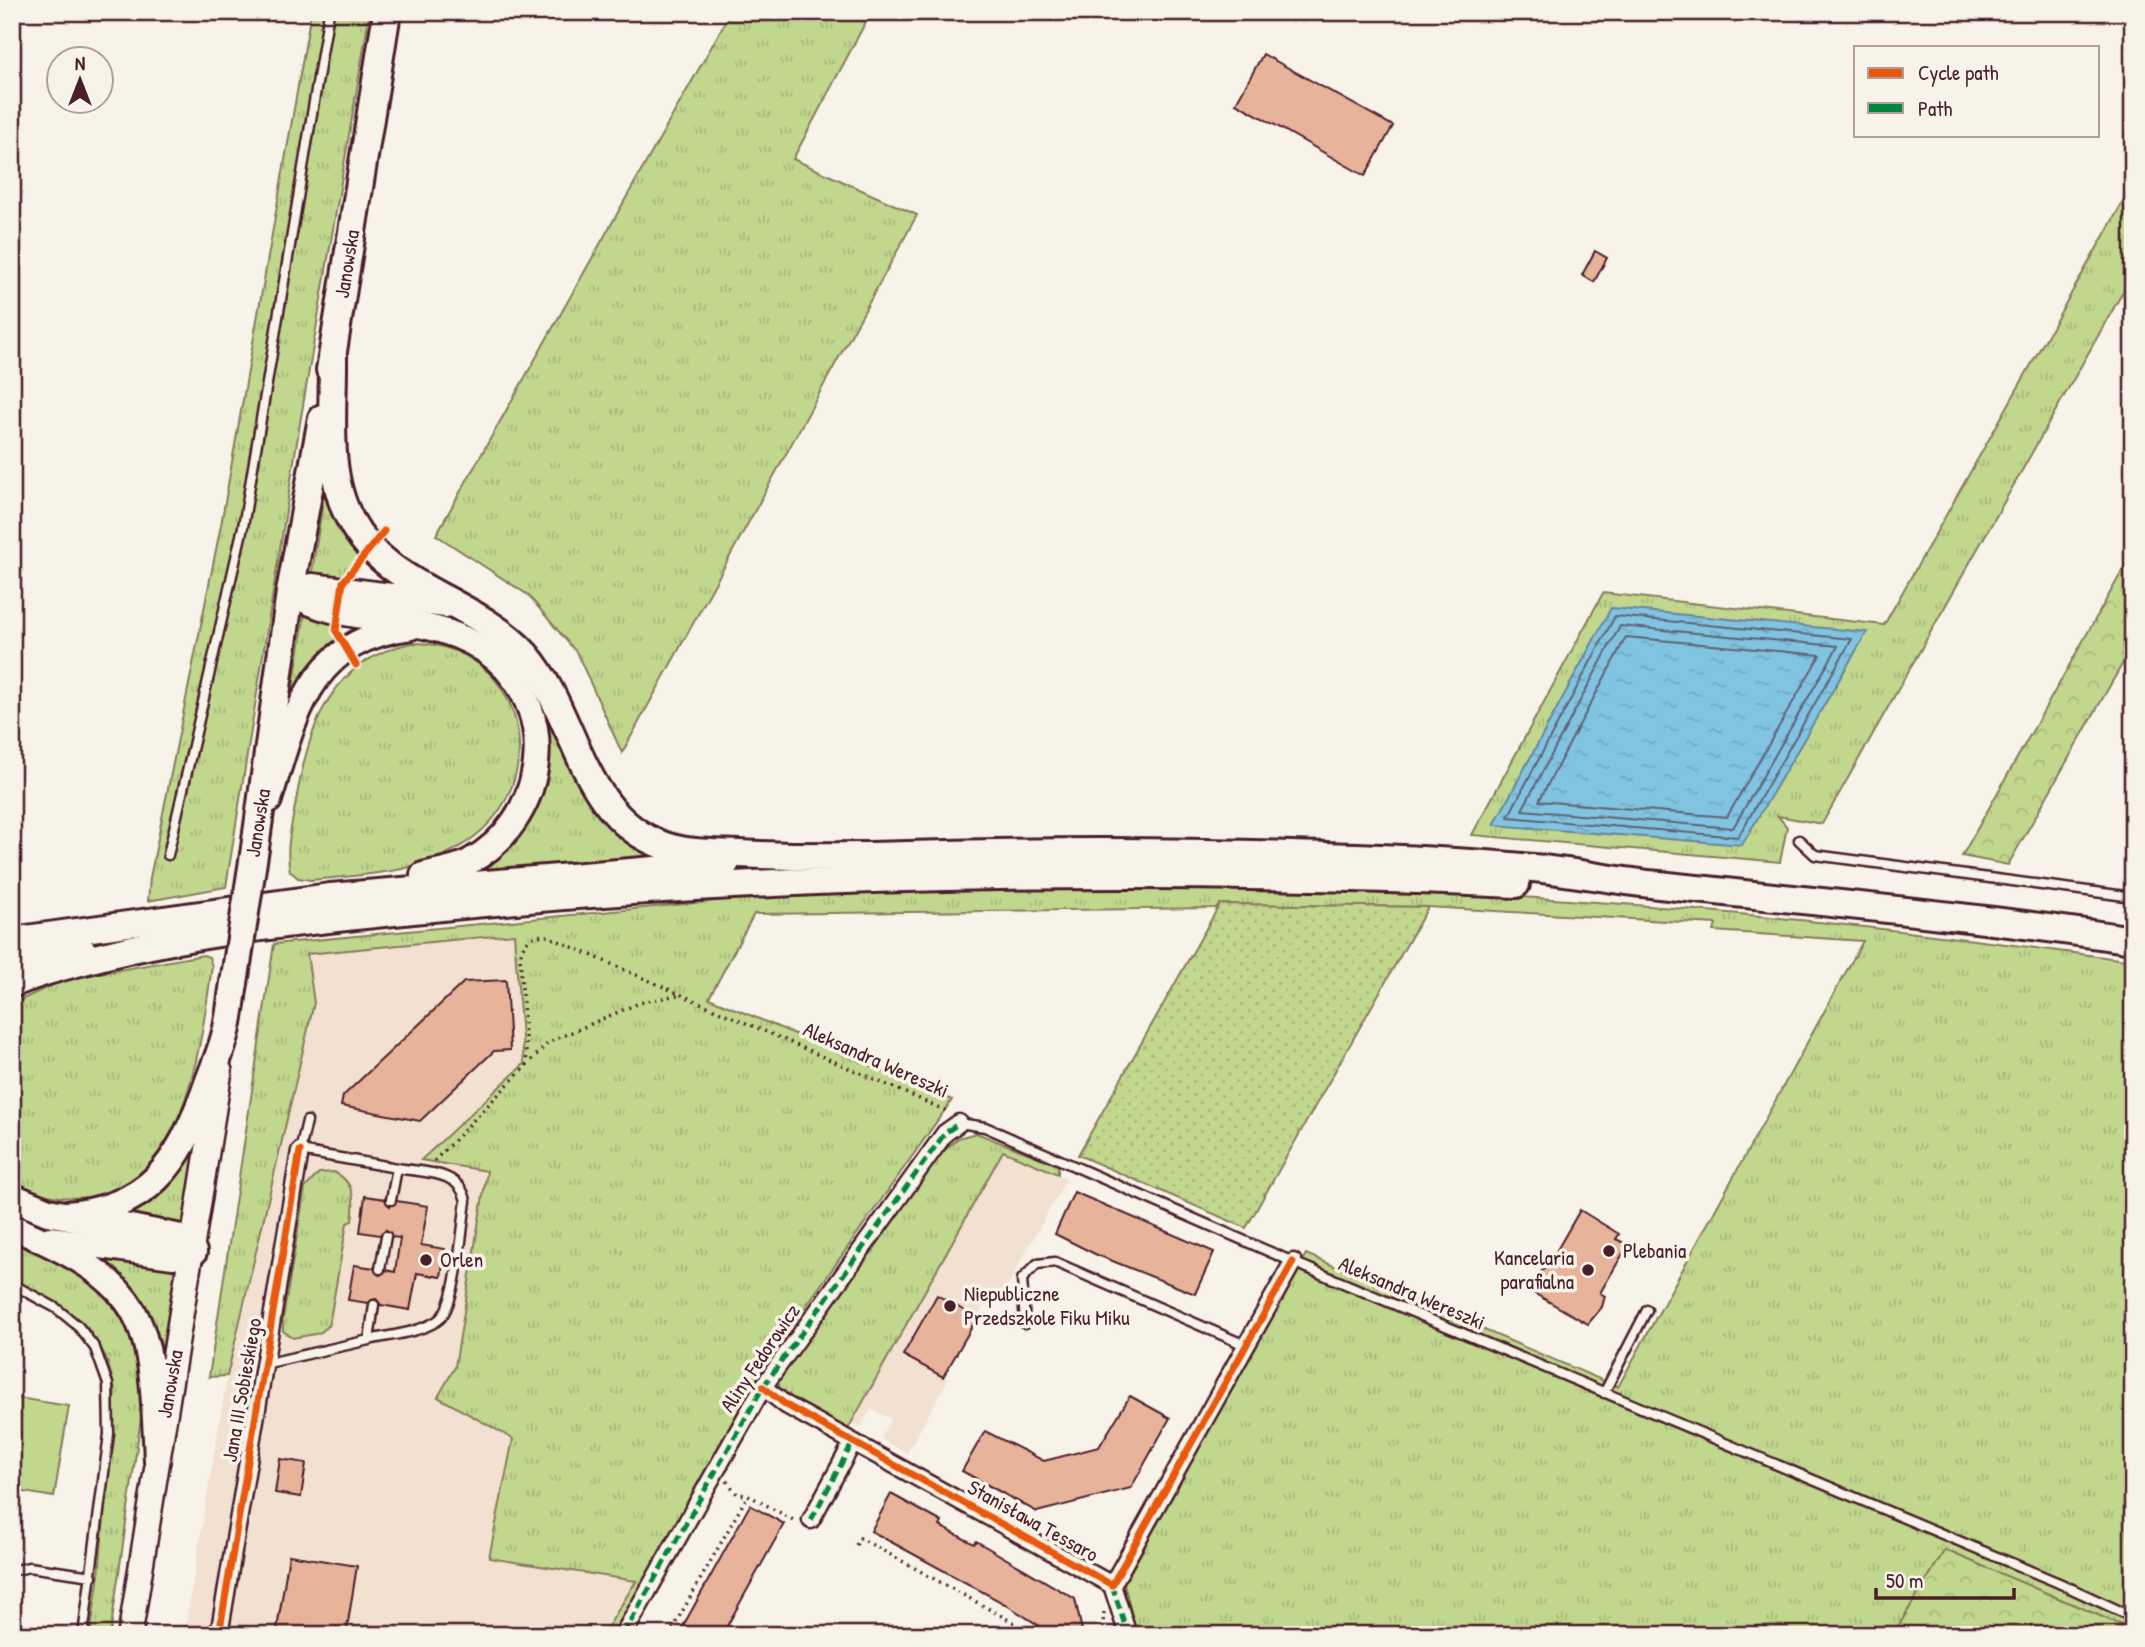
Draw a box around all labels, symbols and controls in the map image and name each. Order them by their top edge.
north arrow [46,46,116,116]
legend [1854,46,2100,136]
text: N [75,50,85,76]
text: Cycle path [1918,58,1999,87]
text: Path [1918,94,1953,123]
street label: Janowska [327,228,366,300]
street label: Janowska [238,787,277,859]
street label: Aleksandra Wereszki [799,1015,953,1105]
place label: Plebania [1623,1236,1686,1265]
place label: Kancelaria parafialna [1494,1243,1574,1296]
marker: Plebania [1601,1243,1617,1259]
place label: Orlen [440,1245,483,1274]
street label: Aleksandra Wereszki [1335,1249,1490,1336]
marker: Orlen [418,1252,434,1268]
marker: Kancelaria parafialna [1580,1262,1596,1278]
place label: Niepubliczne Przedszkole Fiku Miku [964,1279,1130,1332]
street label: Aliny Fedorowicz [713,1298,806,1418]
marker: Niepubliczne Przedszkole Fiku Miku [942,1298,958,1314]
street label: Jana III Sobieskiego [215,1316,268,1464]
street label: Janowska [149,1348,190,1420]
street label: Stanisława Tessaro [963,1473,1104,1569]
scale bar [1876,1556,2014,1600]
text: 50 m [1886,1566,1923,1595]

